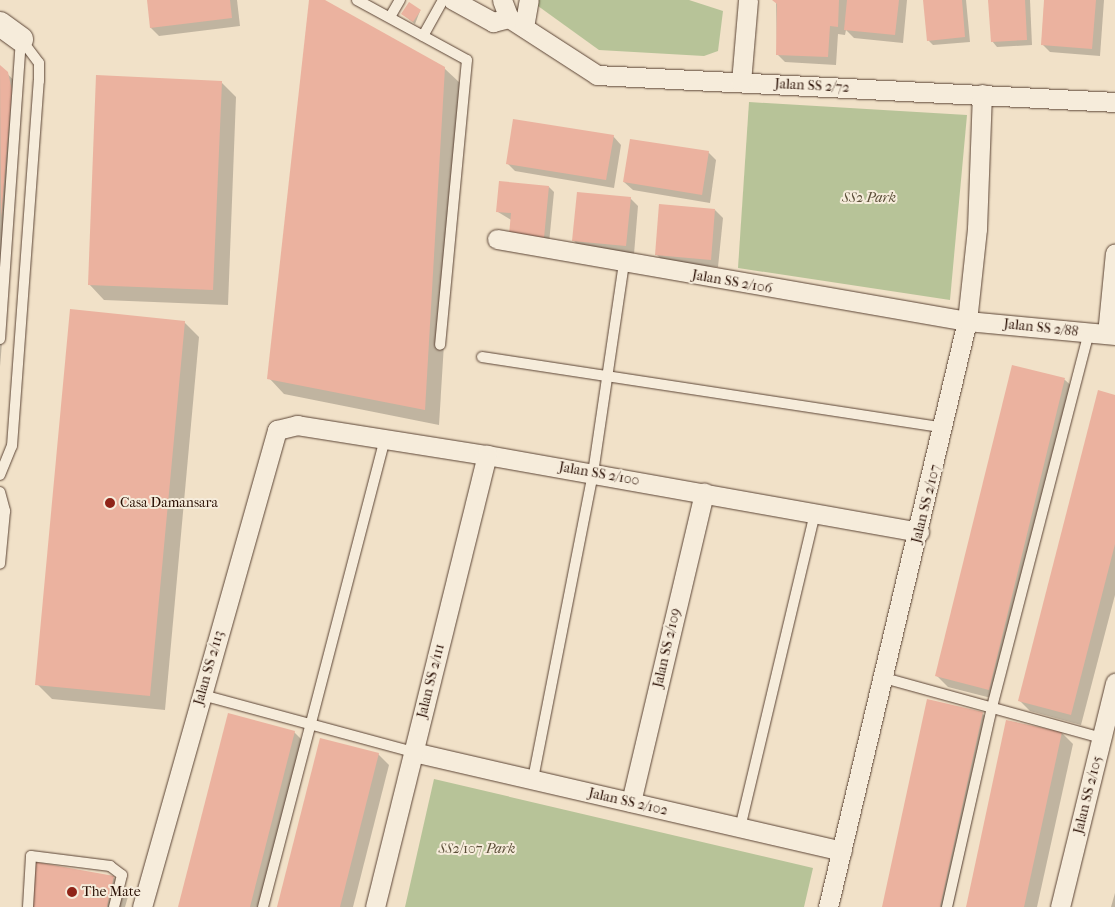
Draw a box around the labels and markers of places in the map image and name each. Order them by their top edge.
place label: Casa Damansara [120,495,218,511]
marker: Casa Damansara [104,497,116,509]
place label: The Mate [82,884,141,900]
marker: The Mate [66,886,78,898]

